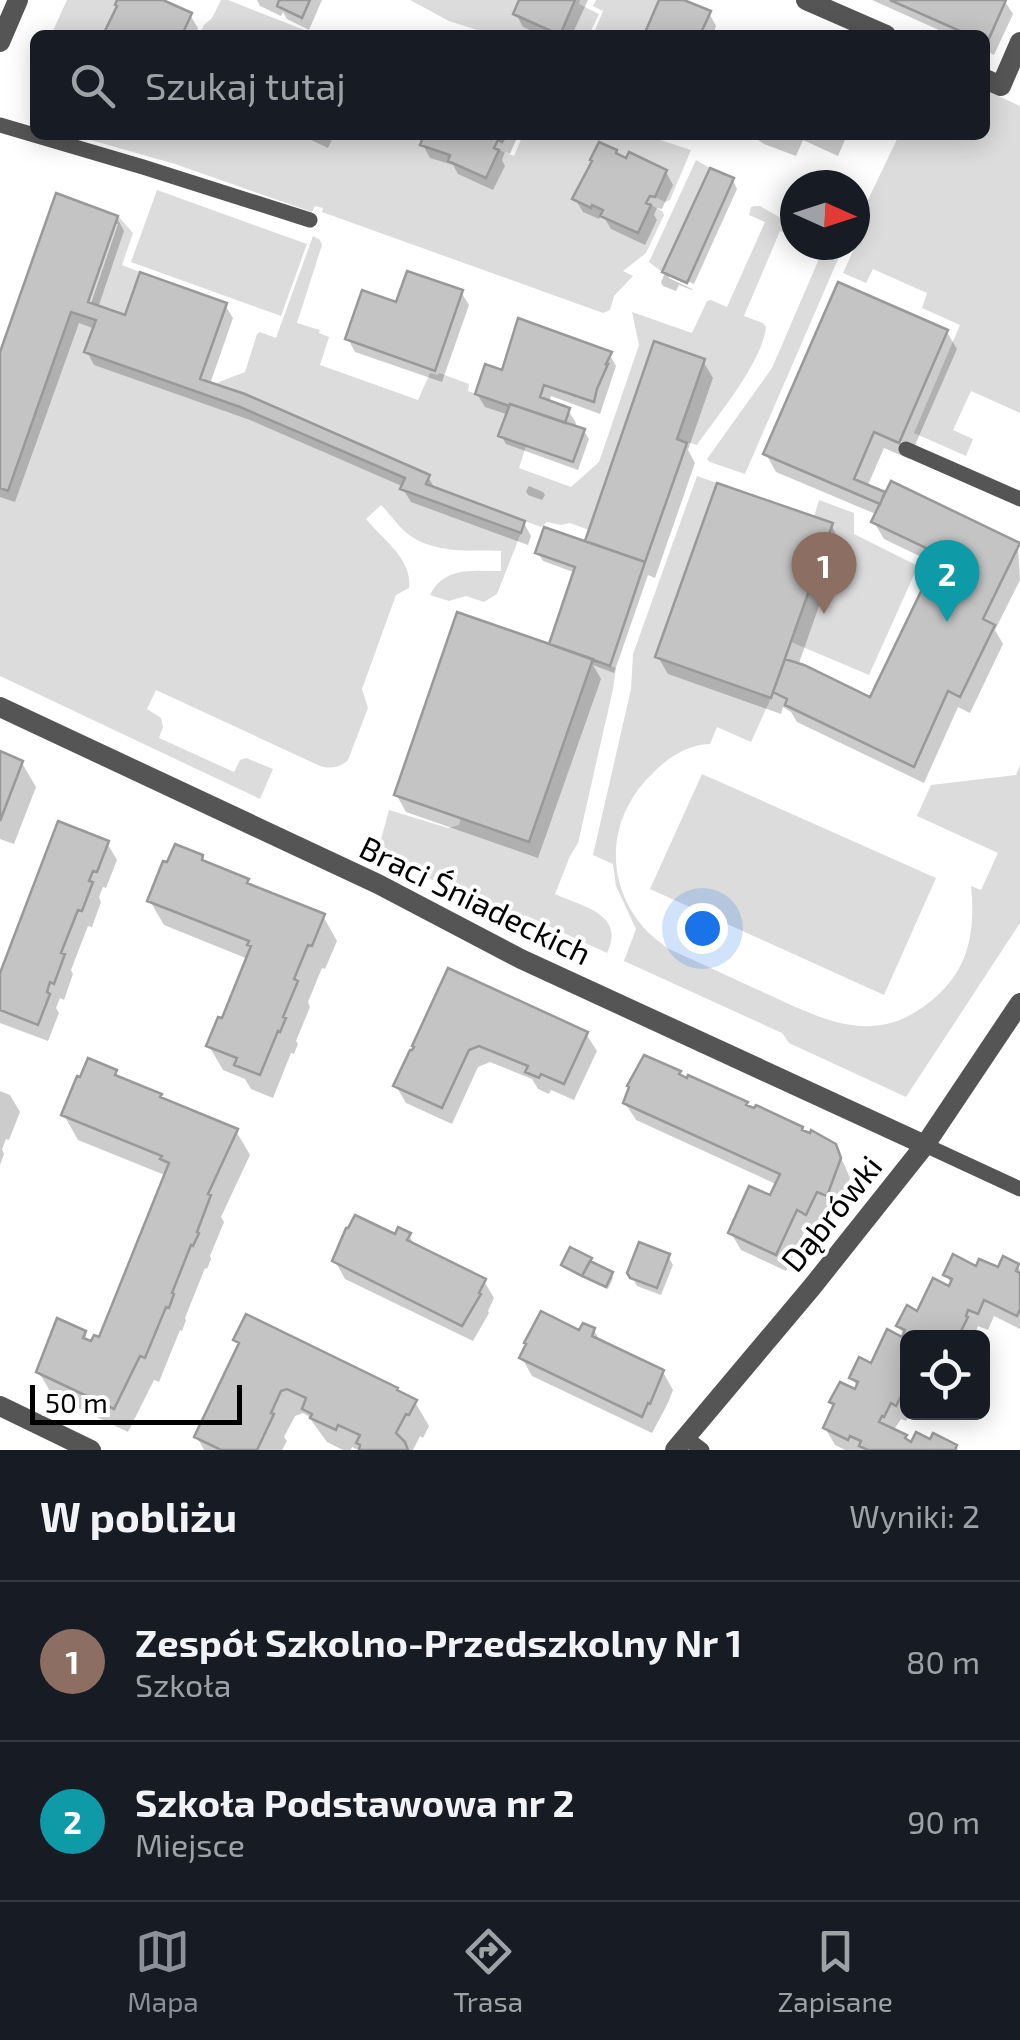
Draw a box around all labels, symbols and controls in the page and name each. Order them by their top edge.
search box [30,30,990,140]
icon: search [65,58,120,113]
text: Szukaj tutaj [145,62,346,108]
north arrow [780,170,870,260]
pin: 1 [792,532,856,614]
pin: 2 [914,540,980,622]
street label: Braci Śniadeckich [354,827,598,972]
your location [677,903,728,954]
street label: Dąbrówki [772,1147,889,1278]
map controls [900,1330,990,1420]
button: locate [900,1330,990,1420]
scale bar [30,1380,242,1424]
text: 50 m [45,1385,108,1419]
text: W pobliżu [40,1490,237,1540]
text: Wyniki: 2 [849,1496,980,1534]
text: Zespół Szkolno-Przedszkolny Nr 1 [135,1619,742,1665]
text: 1 [66,1642,79,1680]
text: 80 m [906,1642,980,1680]
text: Szkoła [135,1665,231,1703]
text: Szkoła Podstawowa nr 2 [135,1779,575,1825]
text: 2 [63,1802,82,1840]
text: 90 m [907,1802,980,1840]
text: Miejsce [135,1825,245,1863]
tab: Mapa [127,1924,199,2018]
tab: Trasa [453,1924,523,2018]
tab: Zapisane [777,1924,893,2018]

